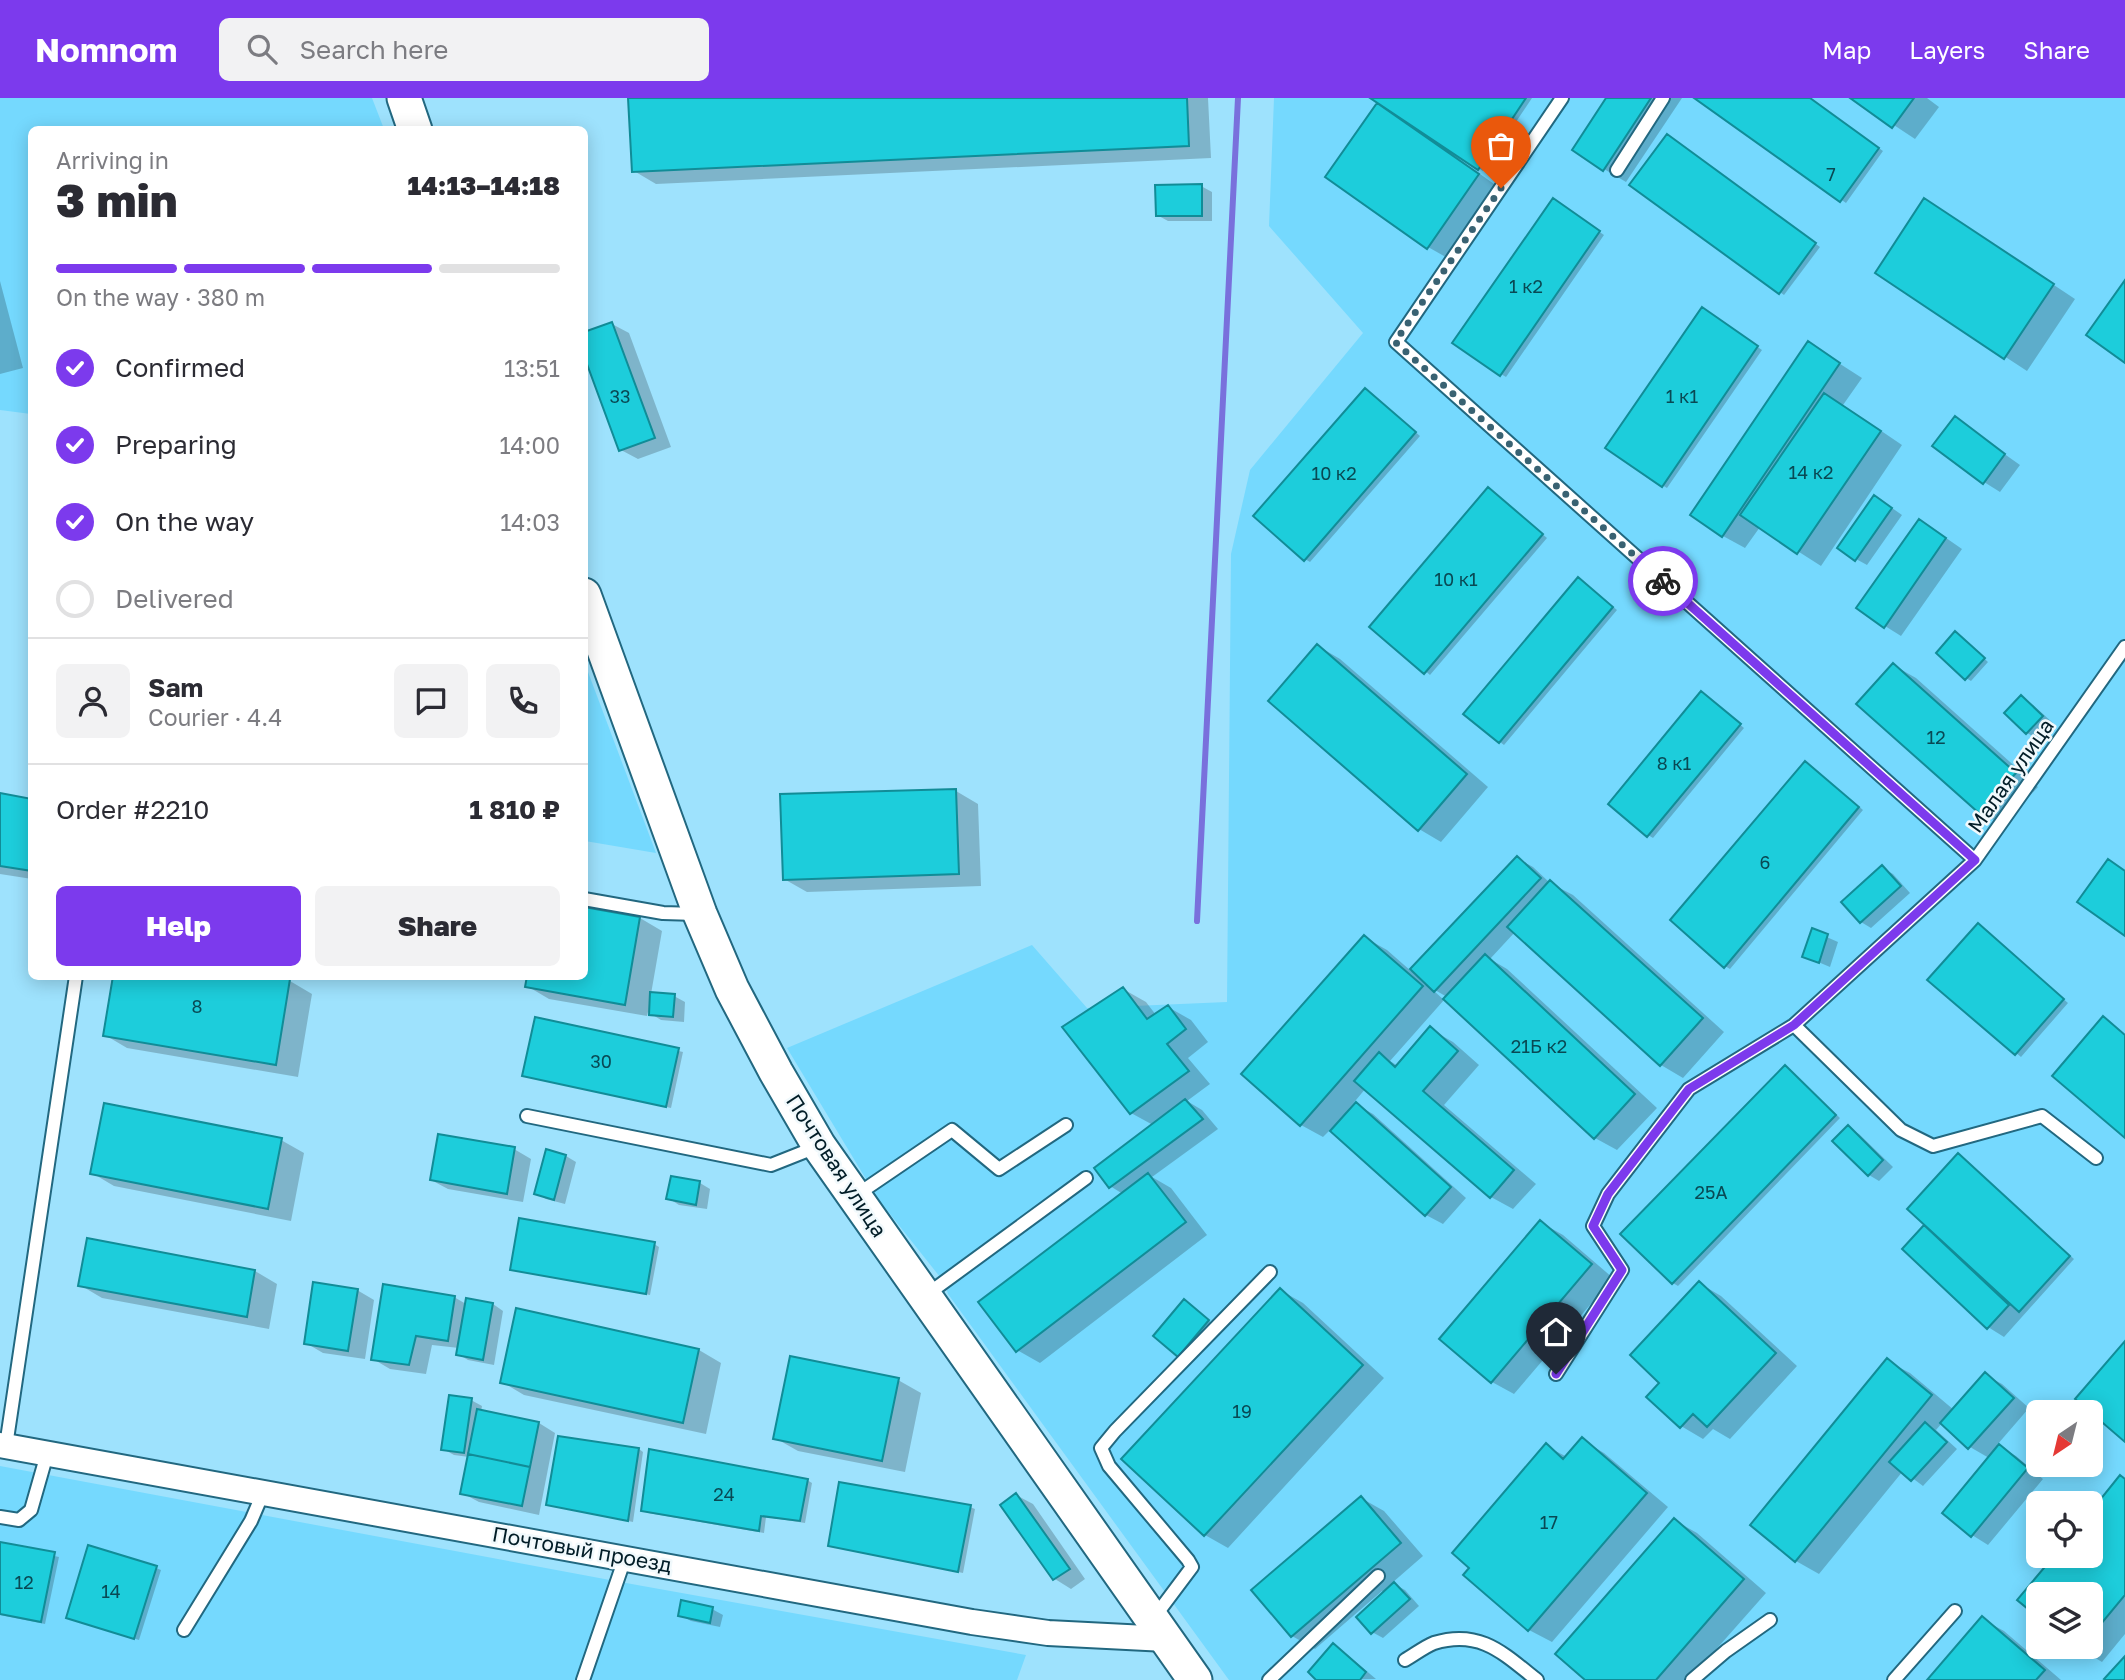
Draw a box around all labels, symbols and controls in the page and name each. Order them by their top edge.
search box [219,18,709,81]
text: Nomnom [35,30,177,69]
icon: search [243,30,281,68]
text: Search here [299,34,448,65]
text: Map [1822,35,1871,64]
text: Layers [1909,35,1985,64]
text: Share [2023,35,2090,64]
pin [1471,116,1531,188]
icon: bag [1482,127,1520,165]
text: Arriving in [56,146,169,174]
house number: 7 [1826,163,1836,185]
text: 14:13–14:18 [408,170,560,201]
text: 3 min [56,172,178,227]
house number: 1 к2 [1509,275,1543,297]
text: On the way · 380 m [56,283,265,311]
icon: check [56,349,94,387]
text: Confirmed [115,352,245,383]
text: 13:51 [504,354,560,382]
house number: 33 [609,385,631,407]
house number: 1 к1 [1666,385,1698,407]
icon: check [56,426,94,464]
text: Preparing [115,429,237,460]
text: 14:00 [499,431,560,459]
house number: 14 к2 [1789,461,1834,483]
house number: 10 к2 [1311,462,1357,484]
icon: check [56,503,94,541]
text: On the way [115,506,254,537]
text: 14:03 [500,508,560,536]
courier [1628,546,1698,616]
icon: bike [1644,562,1682,600]
house number: 10 к1 [1434,568,1478,590]
text: Delivered [115,583,234,614]
button: person [56,664,130,738]
button: chat [394,664,468,738]
button: phone [486,664,560,738]
text: Sam [148,672,203,703]
text: Courier · 4.4 [148,703,282,731]
street label: Малая улица [1961,714,2059,837]
house number: 12 [1926,726,1946,748]
house number: 8 к1 [1657,752,1692,774]
text: Order #2210 [56,794,209,825]
text: 1 810 ₽ [469,794,560,825]
house number: 6 [1760,851,1770,873]
button: Help [56,886,301,966]
button: Share [315,886,560,966]
house number: 8 [192,995,202,1017]
house number: 21Б к2 [1511,1035,1567,1057]
house number: 30 [590,1050,612,1072]
street label: Почтовая улица [781,1089,893,1242]
house number: 25А [1695,1181,1727,1203]
pin [1526,1302,1586,1374]
icon: home [1537,1313,1575,1351]
house number: 19 [1232,1400,1252,1422]
north arrow [2026,1400,2104,1477]
map controls [2026,1400,2103,1659]
house number: 24 [713,1483,735,1505]
button: locate [2026,1491,2103,1568]
house number: 17 [1540,1511,1558,1533]
street label: Почтовый проезд [490,1520,674,1578]
house number: 12 [14,1571,34,1593]
house number: 14 [101,1580,121,1602]
button: layers [2026,1582,2103,1659]

